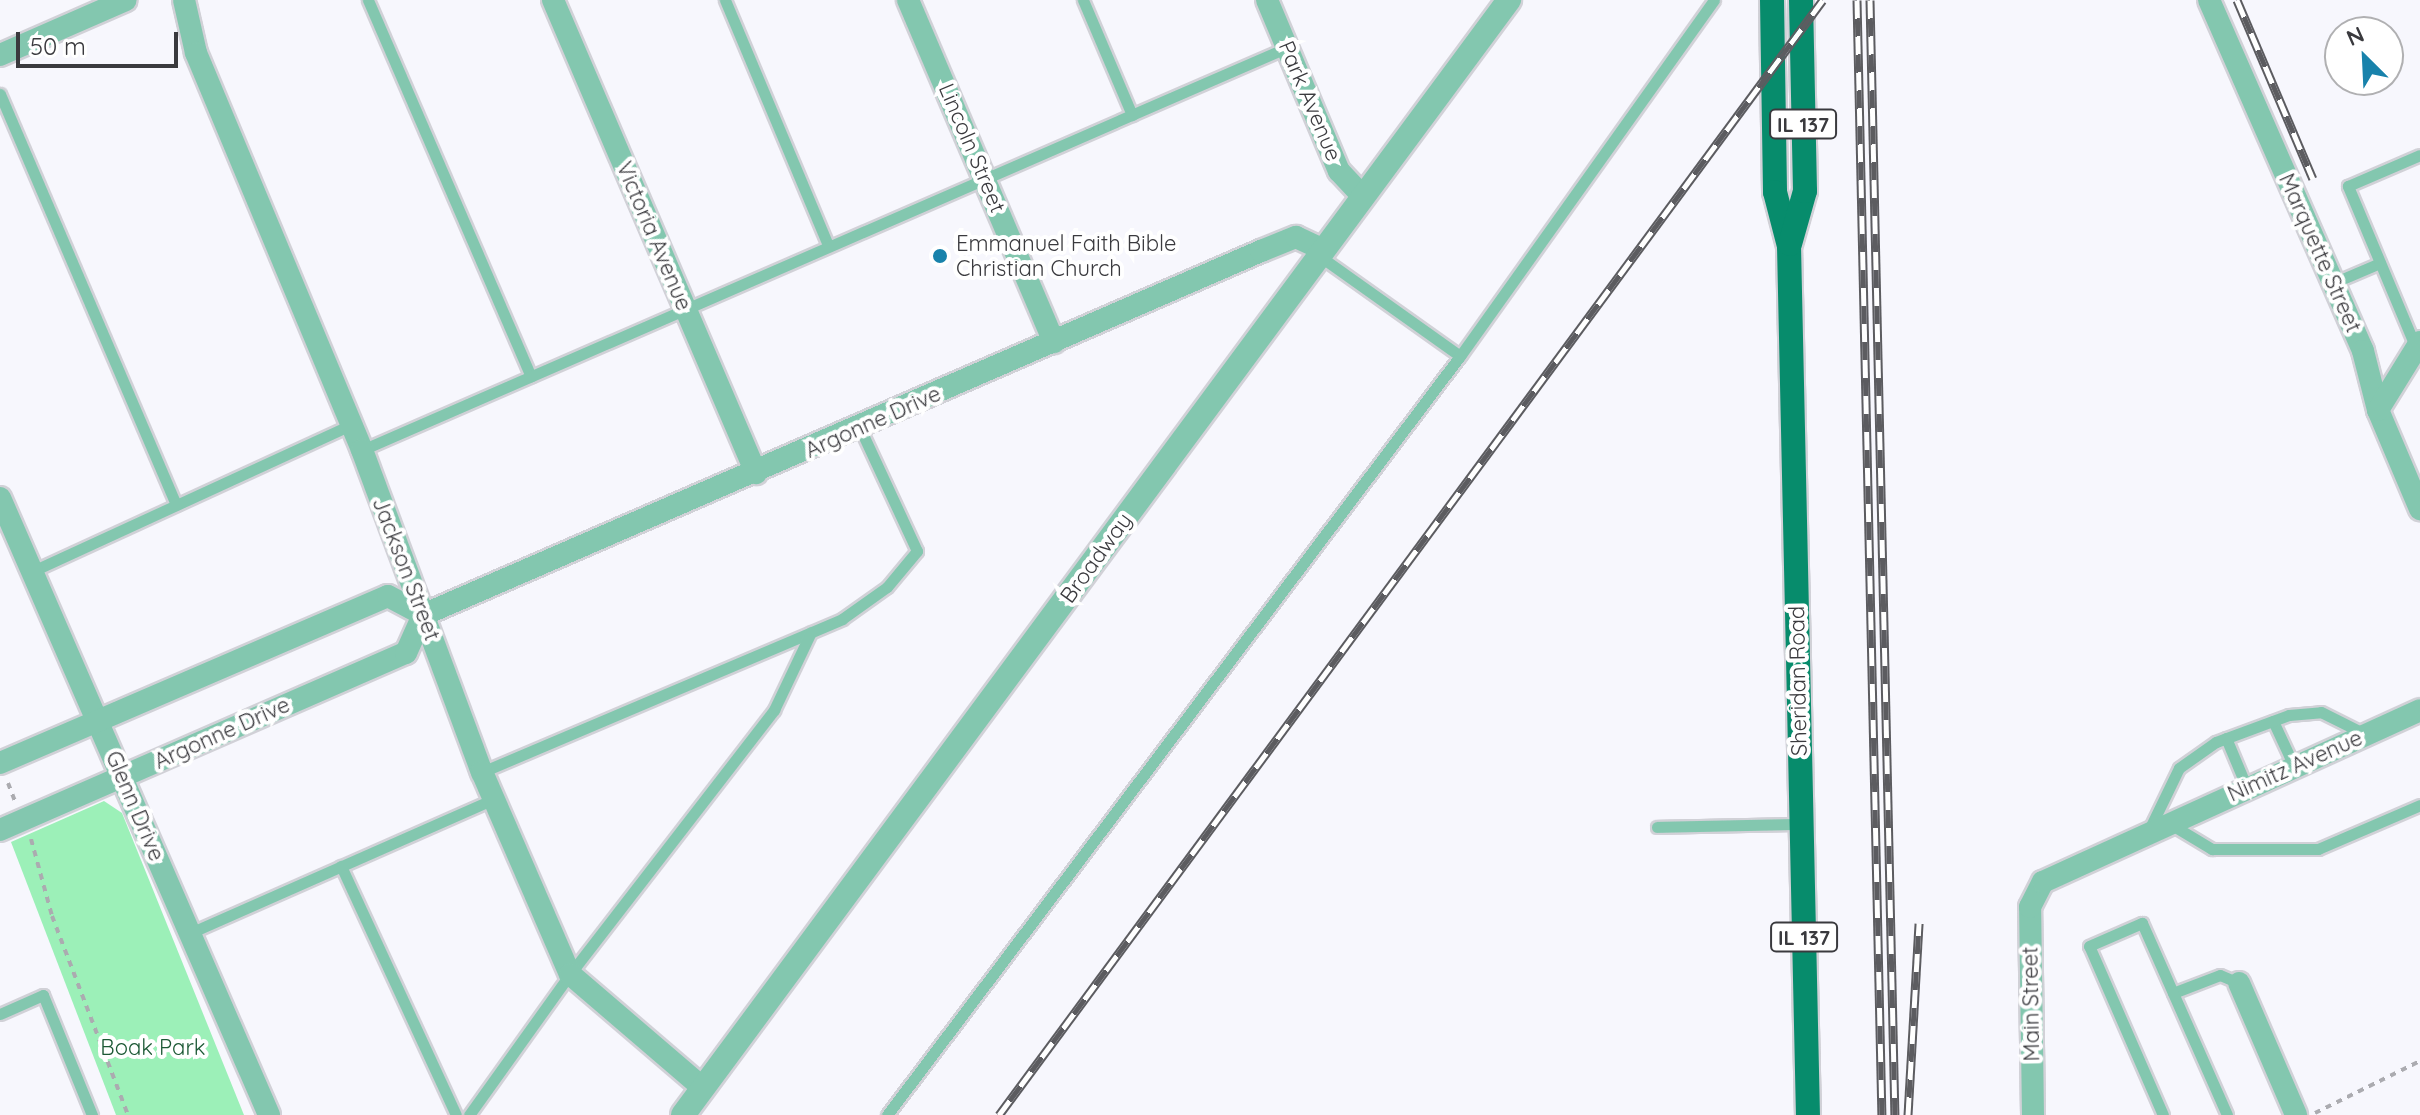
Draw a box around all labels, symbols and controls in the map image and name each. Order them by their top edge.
scale bar [20,16,182,66]
north arrow [2324,16,2404,96]
text: N [2342,20,2368,52]
text: 50 m [30,31,86,61]
street label: Park Avenue [1273,37,1347,165]
street label: Lincoln Street [933,79,1011,217]
road number: IL 137 [1769,108,1837,140]
street label: Victoria Avenue [611,158,697,314]
street label: Marquette Street [2273,169,2367,337]
place label: Emmanuel Faith Bible Christian Church [956,230,1176,282]
marker: Emmanuel Faith Bible Christian Church [931,247,949,265]
street label: Argonne Drive [801,380,945,464]
street label: Jackson Street [367,494,445,644]
street label: Broadway [1055,508,1137,608]
street label: Sheridan Road [1783,606,1813,756]
street label: Argonne Drive [150,691,294,775]
street label: Nimitz Avenue [2224,725,2366,807]
street label: Glenn Drive [100,747,170,865]
road number: IL 137 [1770,921,1838,953]
street label: Main Street [2017,946,2045,1062]
park label: Boak Park [100,1035,206,1061]

